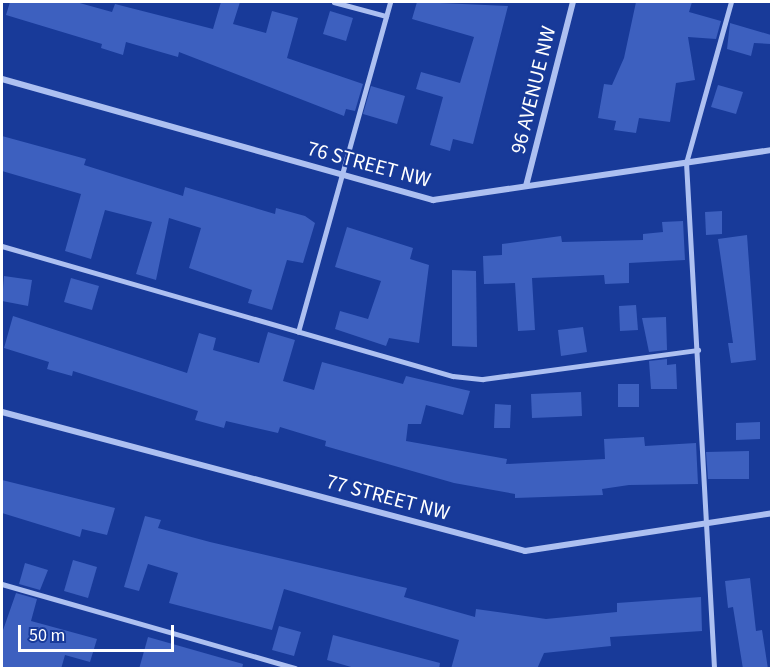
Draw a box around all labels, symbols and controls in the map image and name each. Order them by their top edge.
street label: 96 AVENUE NW [505,24,561,156]
street label: 76 STREET NW [305,135,433,193]
street label: 77 STREET NW [324,468,452,526]
scale bar [21,613,177,651]
text: 50 m [29,623,65,648]

